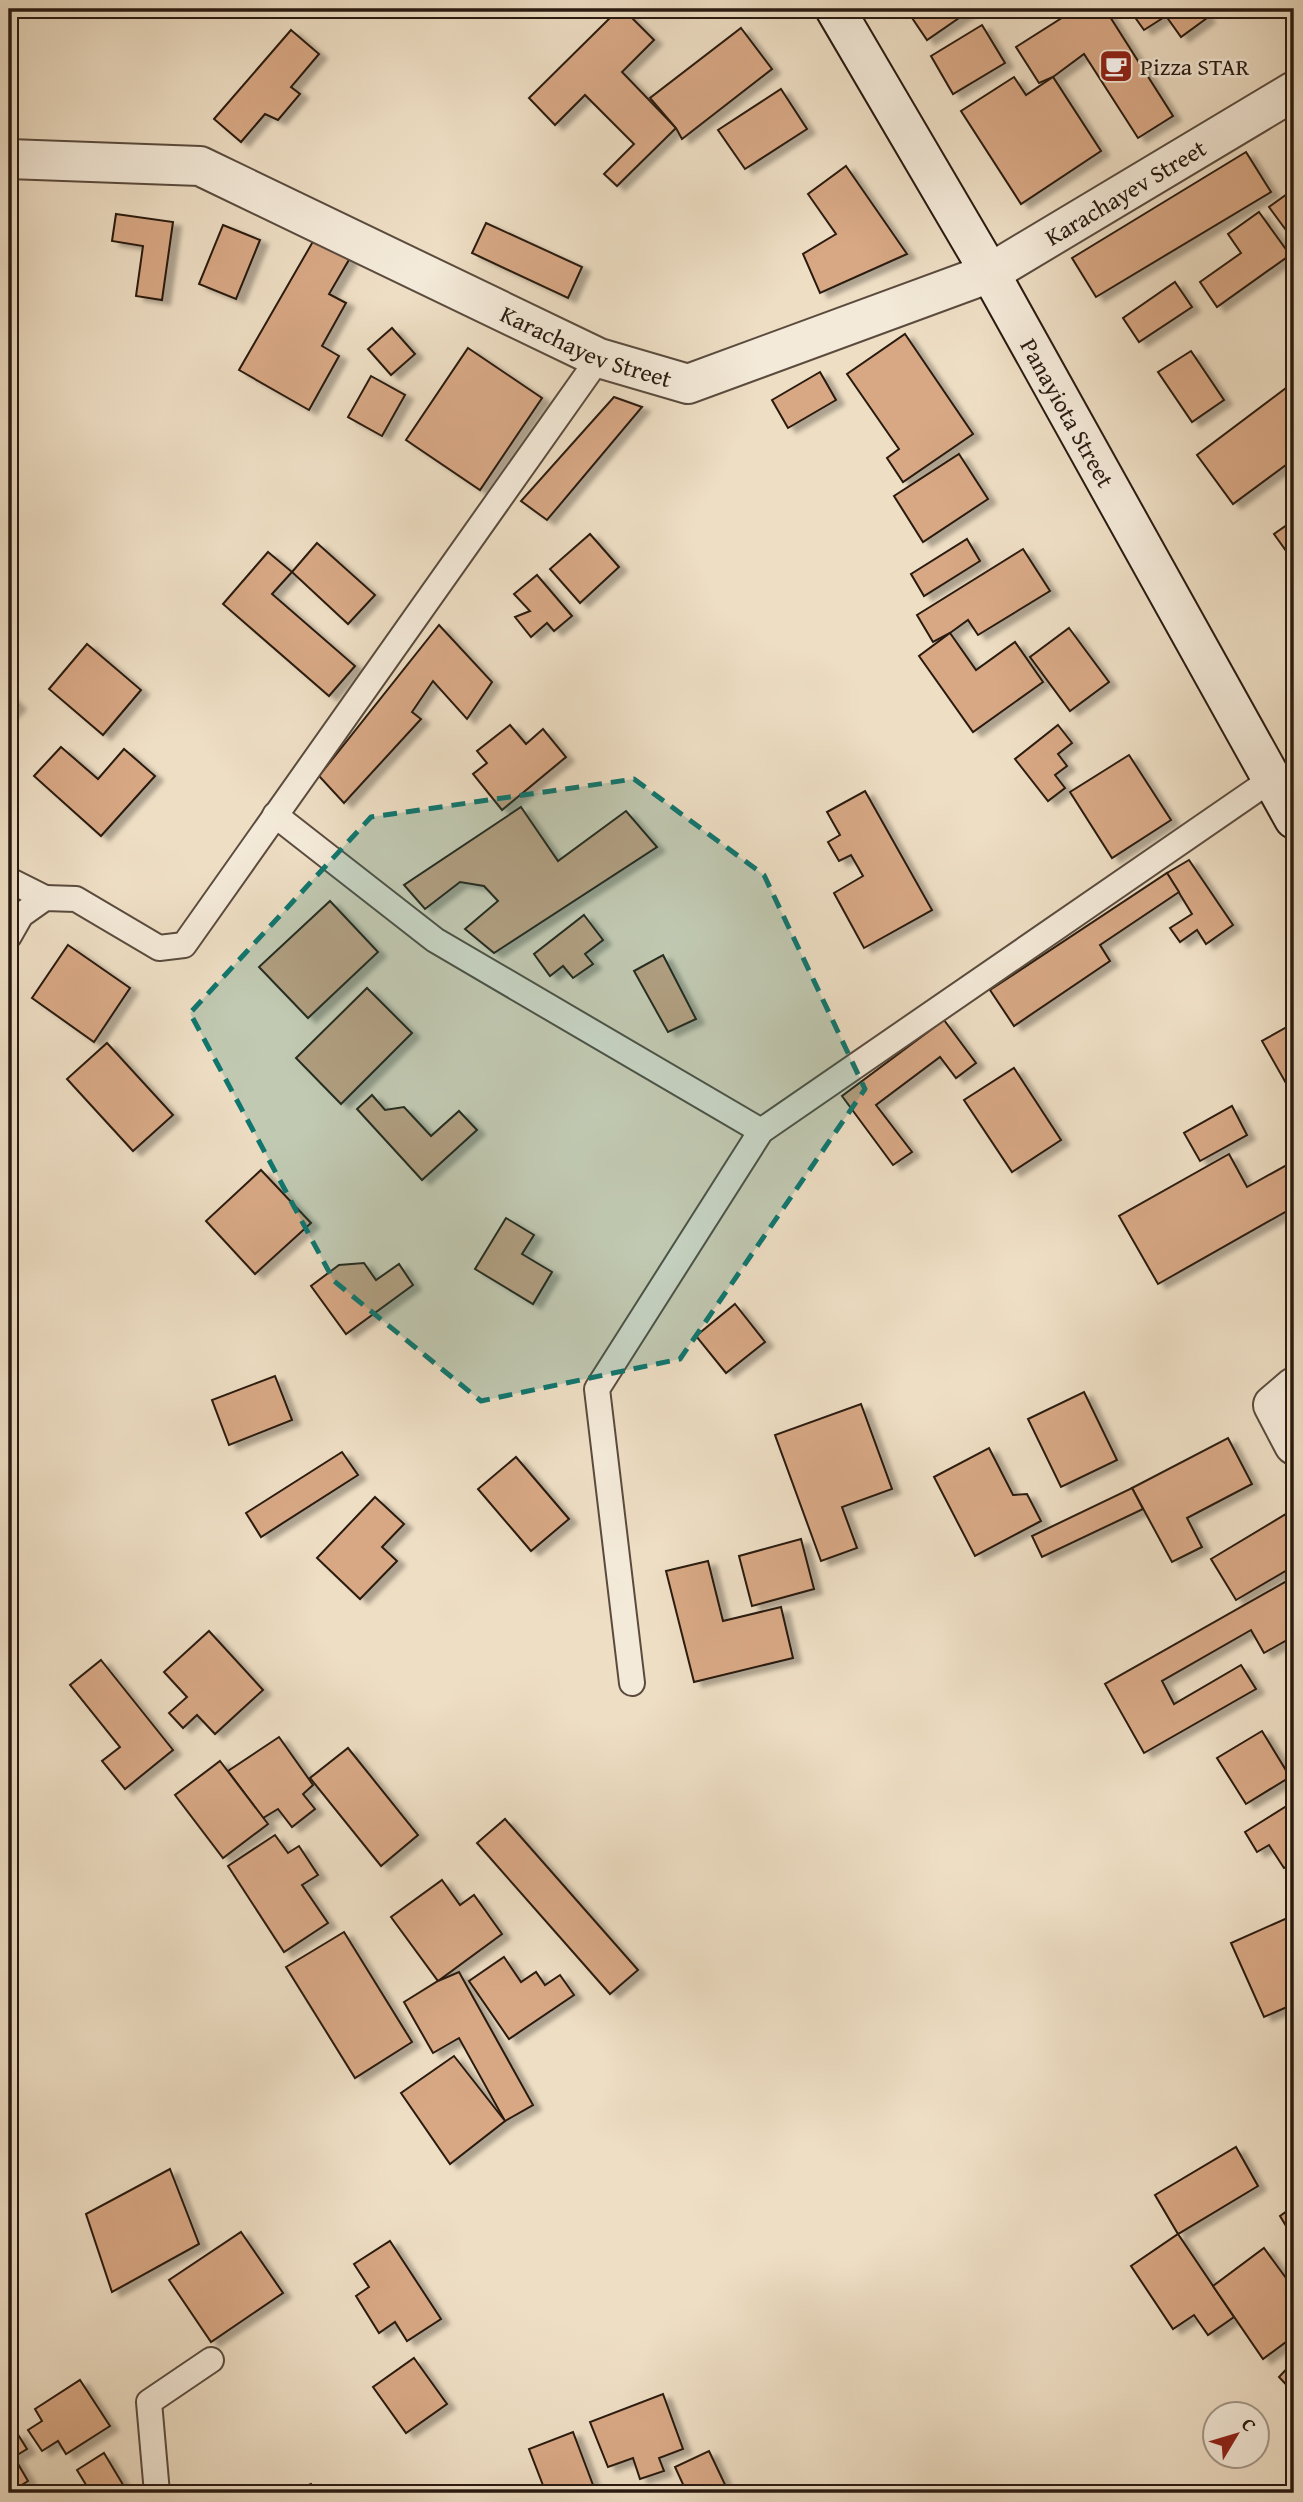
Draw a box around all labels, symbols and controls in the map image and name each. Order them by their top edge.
cafe icon: Pizza STAR [1097,47,1135,85]
place label: Pizza STAR [1140,49,1250,84]
street label: Karachayev Street [1038,130,1213,254]
street label: Karachayev Street [495,296,677,396]
street label: Panayiota Street [1012,332,1124,494]
north arrow [1202,2400,1272,2470]
text: С [1235,2412,1264,2438]

